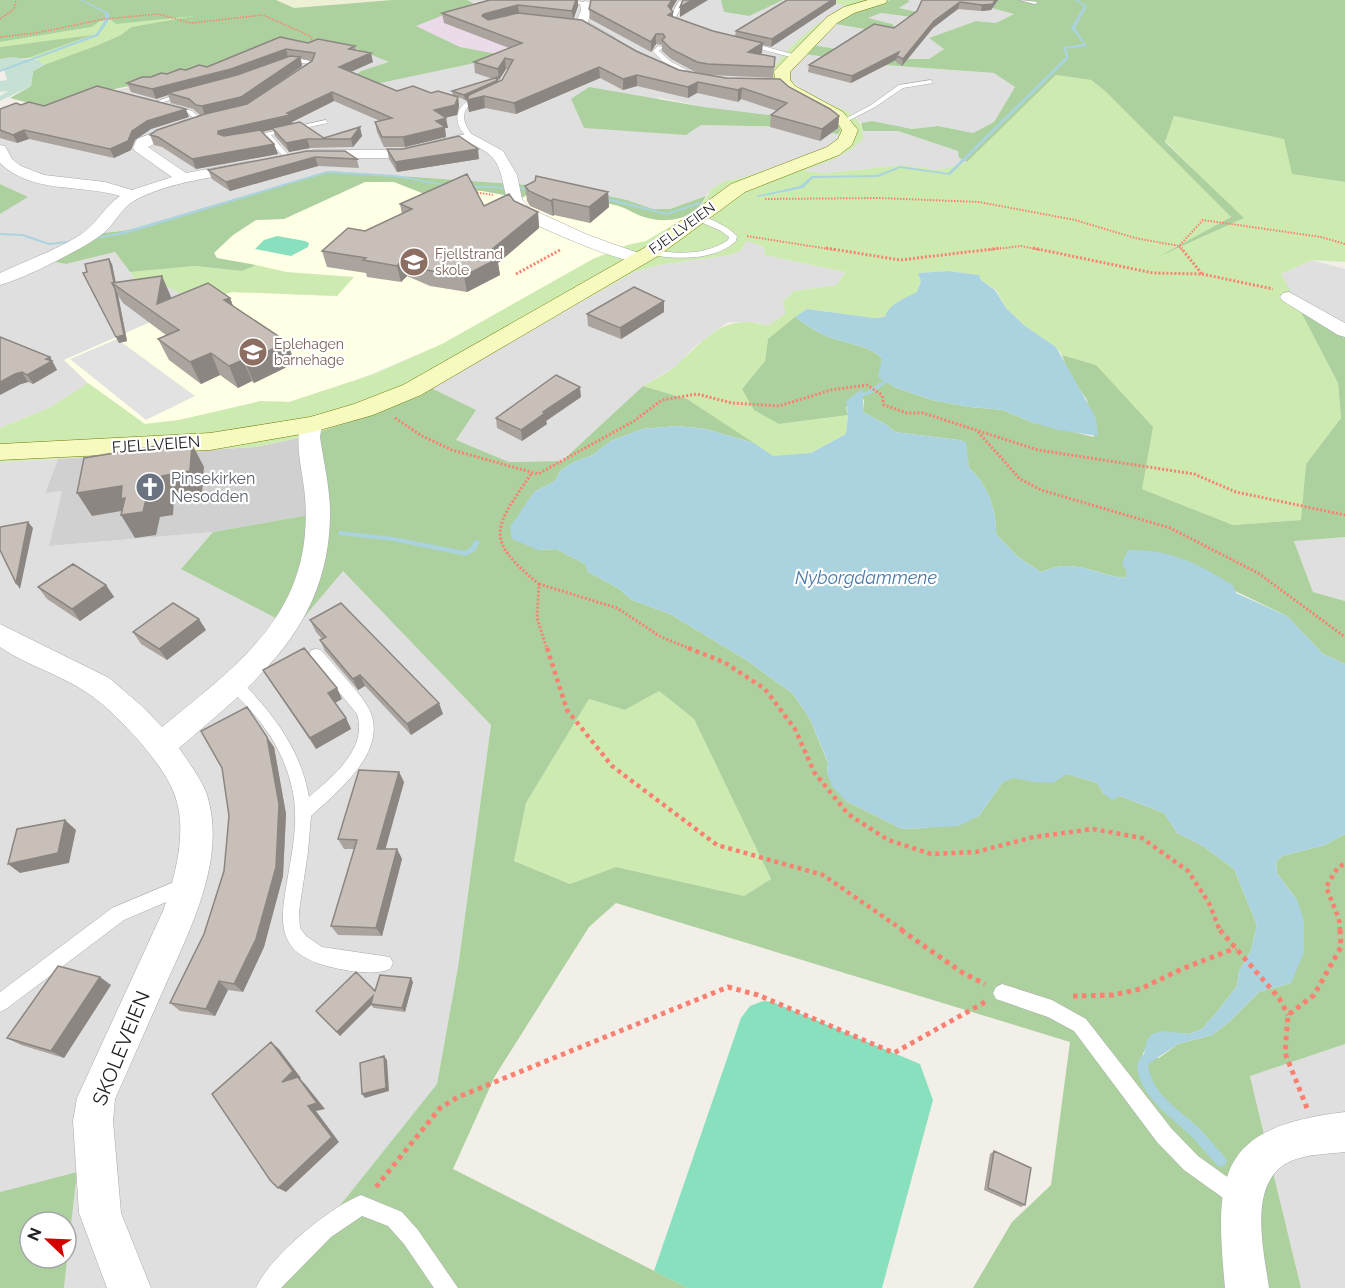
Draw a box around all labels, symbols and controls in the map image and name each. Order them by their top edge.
street label: FJELLVEIEN [646,199,718,257]
school or university icon: Fjellstrand skole [398,246,430,278]
place label: Fjellstrand skole [435,246,503,278]
school or university icon: Eplehagen barnehage [237,336,269,368]
place label: Eplehagen barnehage [274,336,344,368]
street label: FJELLVEIEN [111,432,201,457]
place label: Pinsekirken Nesodden [171,469,255,506]
church icon: Pinsekirken Nesodden [134,471,166,503]
water label: Nyborgdammene [795,567,937,588]
street label: SKOLEVEIEN [87,987,155,1109]
north arrow [18,1210,78,1270]
text: N [24,1225,46,1244]

